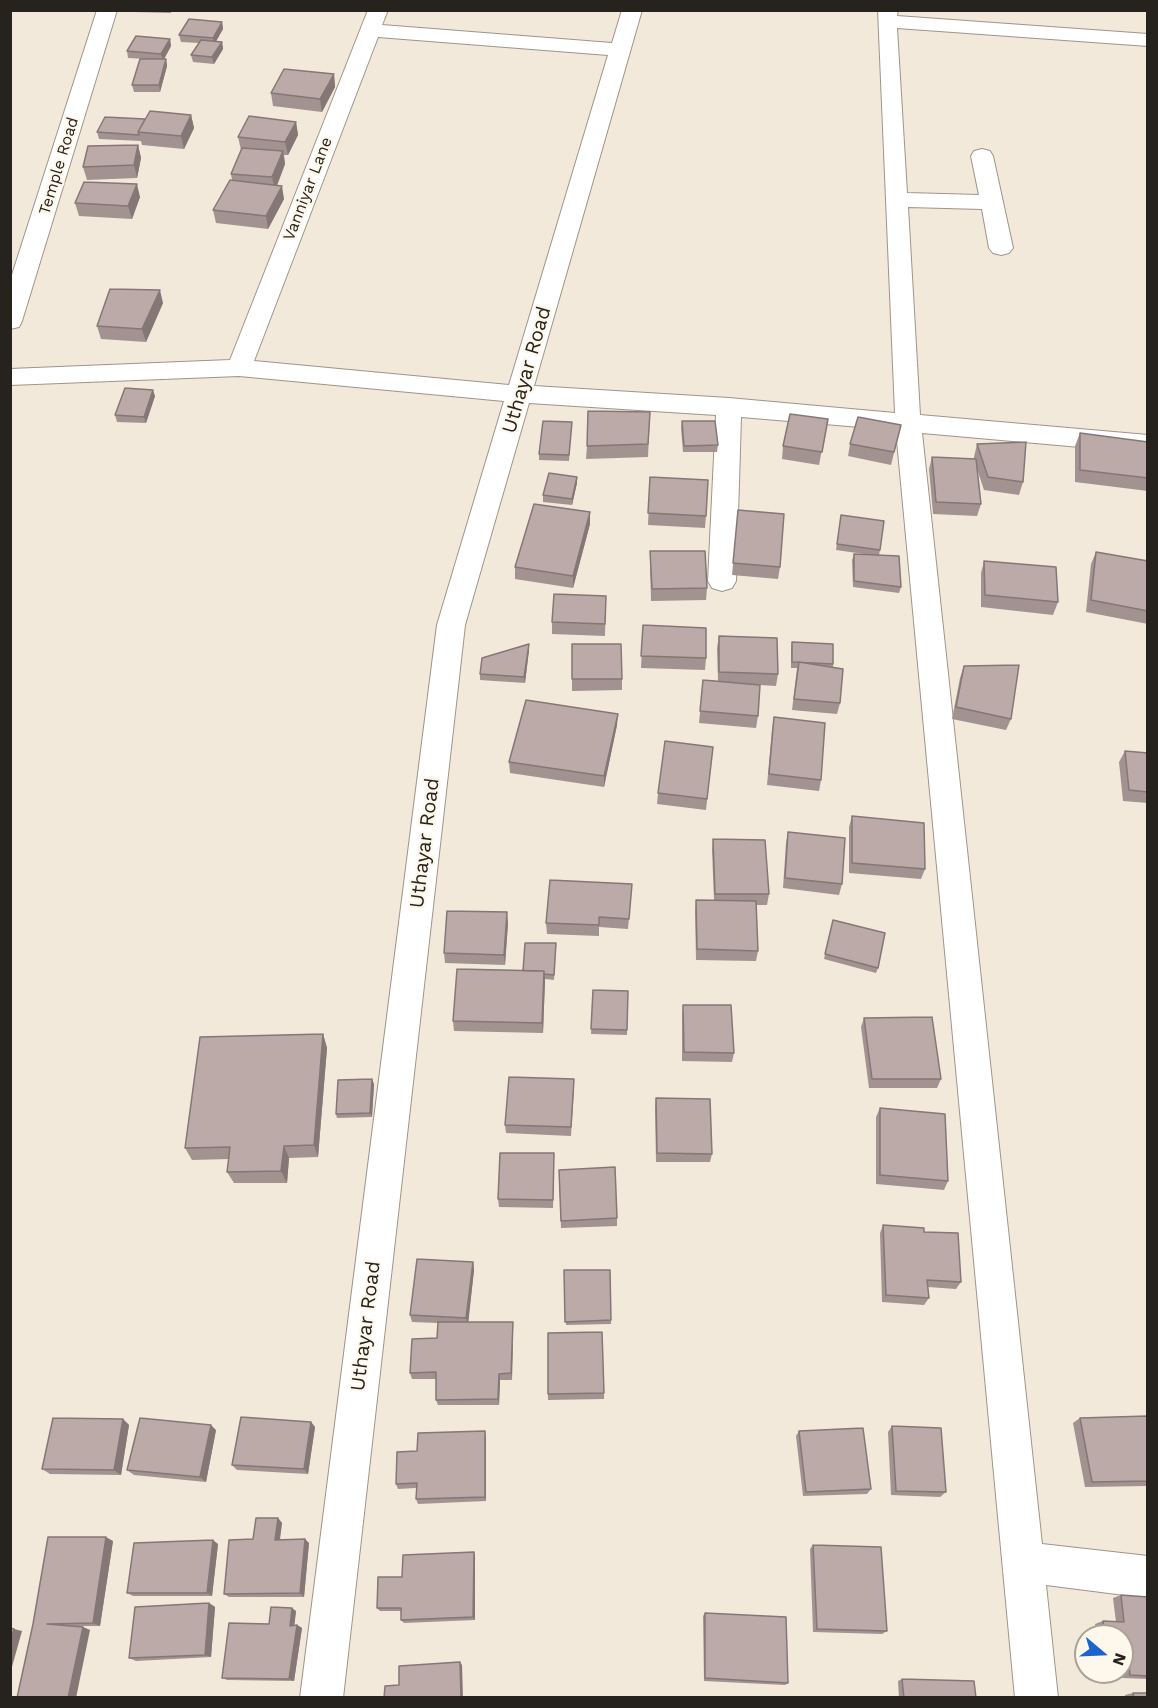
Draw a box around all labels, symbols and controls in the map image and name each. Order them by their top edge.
street label: Temple Road [35,115,83,217]
street label: Vanniyar Lane [279,135,337,243]
street label: Uthayar Road [497,304,557,436]
street label: Uthayar Road [405,777,445,909]
street label: Uthayar Road [346,1260,386,1392]
north arrow [1074,1624,1134,1684]
text: N [1109,1651,1131,1668]

